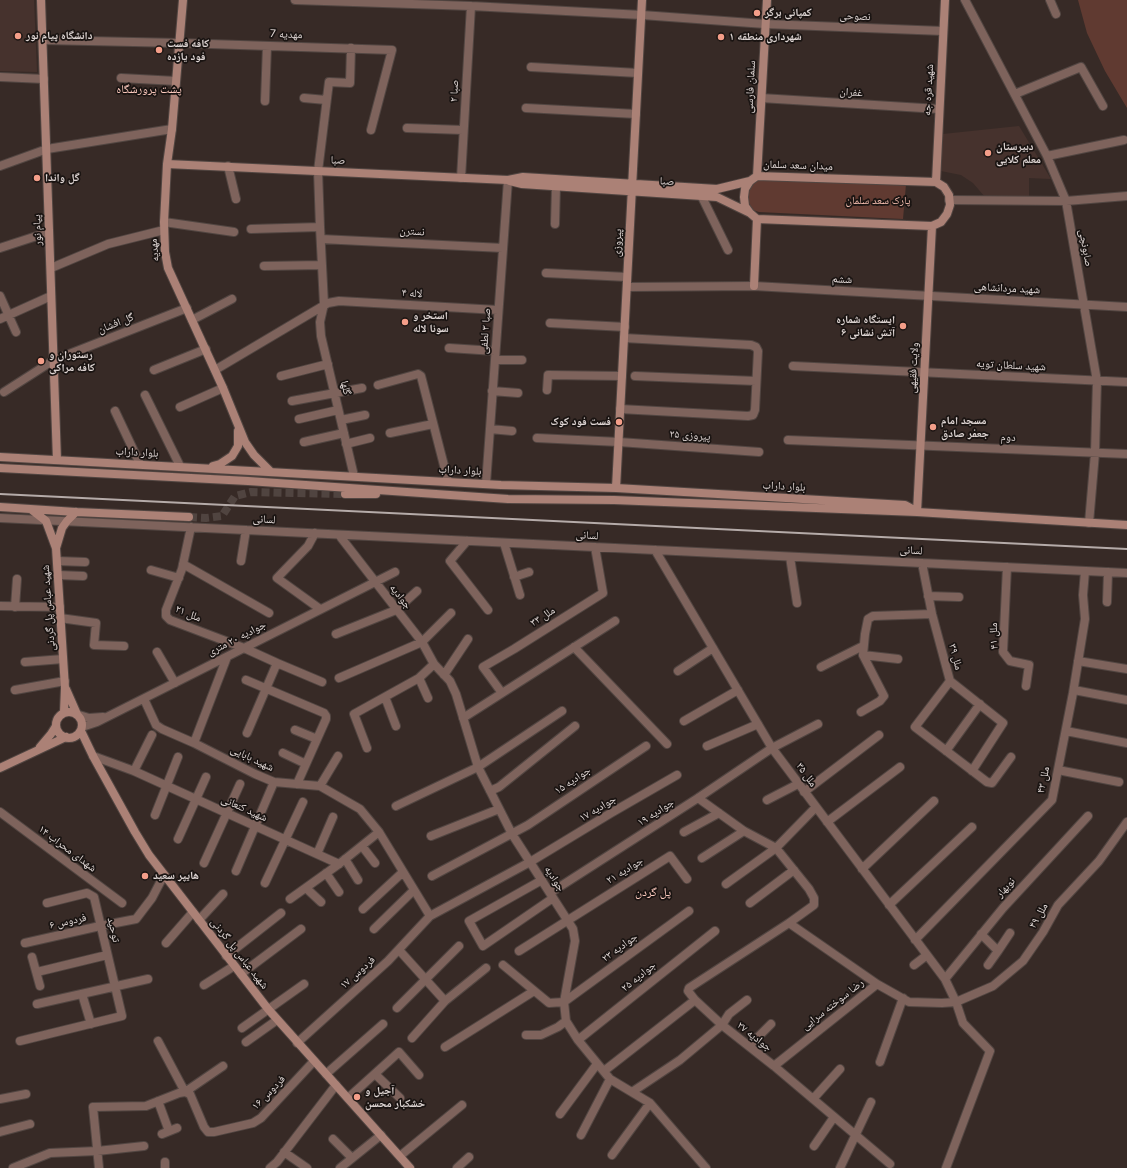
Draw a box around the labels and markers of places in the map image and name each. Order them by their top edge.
place label: کمپانی برگر [765,6,812,20]
marker: کمپانی برگر [752,8,762,18]
place label: دانشگاه پیام نور [26,29,92,43]
place label: شهرداری منطقه ۱ [729,30,802,44]
marker: دانشگاه پیام نور [13,31,23,41]
marker: شهرداری منطقه ۱ [716,32,726,42]
place label: کافه فست فود یازده [167,37,209,63]
marker: کافه فست فود یازده [154,45,164,55]
place label: دبیرستان معلم کلایی [996,140,1041,166]
marker: دبیرستان معلم کلایی [983,148,993,158]
place label: گل واندا [45,171,80,185]
marker: گل واندا [32,173,42,183]
place label: استخر و سونا لاله [413,309,449,335]
place label: ایستگاه شماره ۶ آتش نشانی [836,313,895,339]
marker: استخر و سونا لاله [400,317,410,327]
marker: ایستگاه شماره ۶ آتش نشانی [898,321,908,331]
place label: رستوران و کافه مراکی [49,348,95,374]
marker: رستوران و کافه مراکی [36,356,46,366]
place label: مسجد امام جعفر صادق [941,414,989,440]
place label: فست فود کوک [550,415,611,429]
marker: فست فود کوک [614,417,624,427]
marker: مسجد امام جعفر صادق [928,422,938,432]
place label: هایپر سعید [153,869,199,883]
marker: هایپر سعید [140,871,150,881]
place label: آجیل و خشکبار محسن [365,1084,425,1110]
marker: آجیل و خشکبار محسن [352,1092,362,1102]

